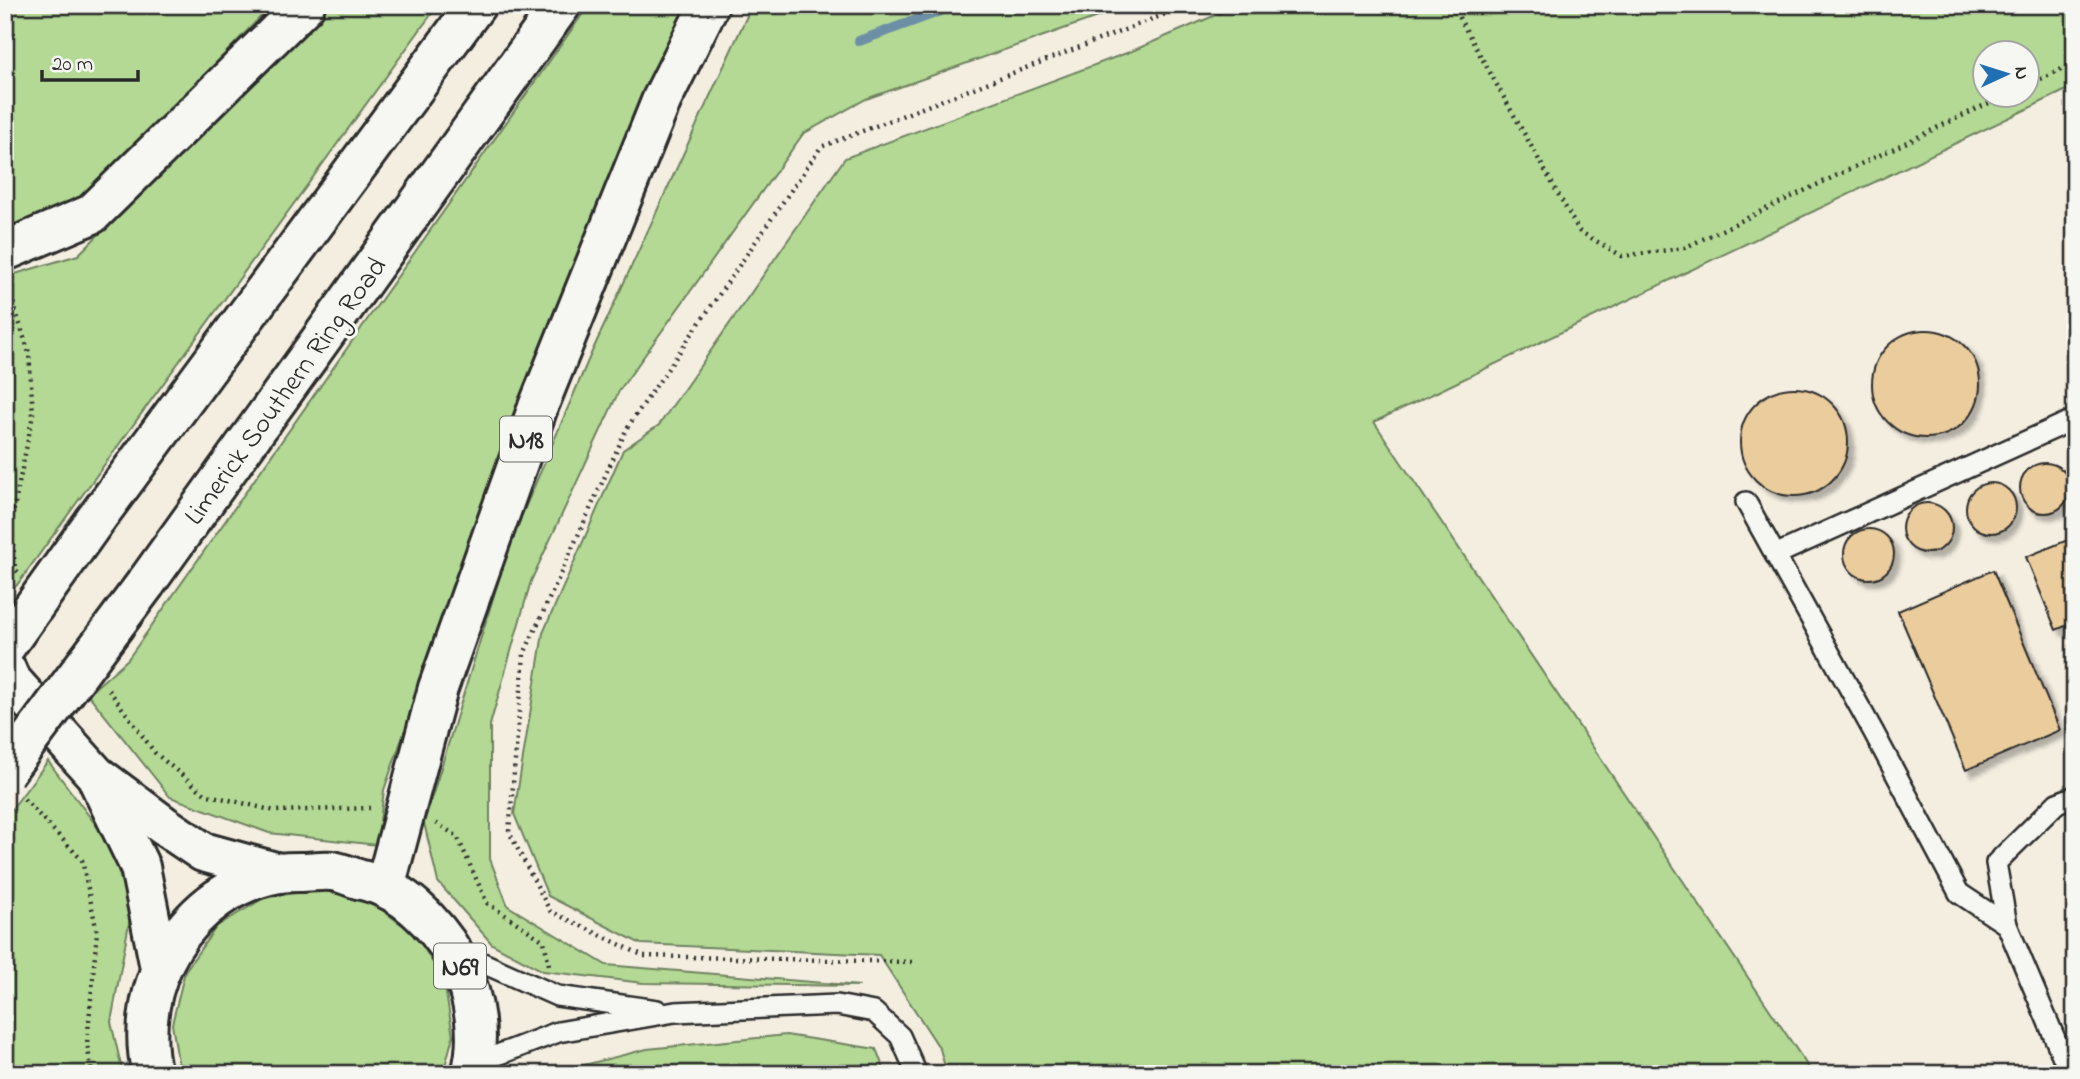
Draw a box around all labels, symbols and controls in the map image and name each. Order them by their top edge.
scale bar [42,38,138,82]
north arrow [1972,38,2042,108]
text: 20 m [52,50,93,80]
text: N [2007,66,2034,81]
street label: Limerick Southern Ring Road [175,249,399,535]
road number: N18 [500,416,552,462]
road number: N69 [434,944,486,988]

